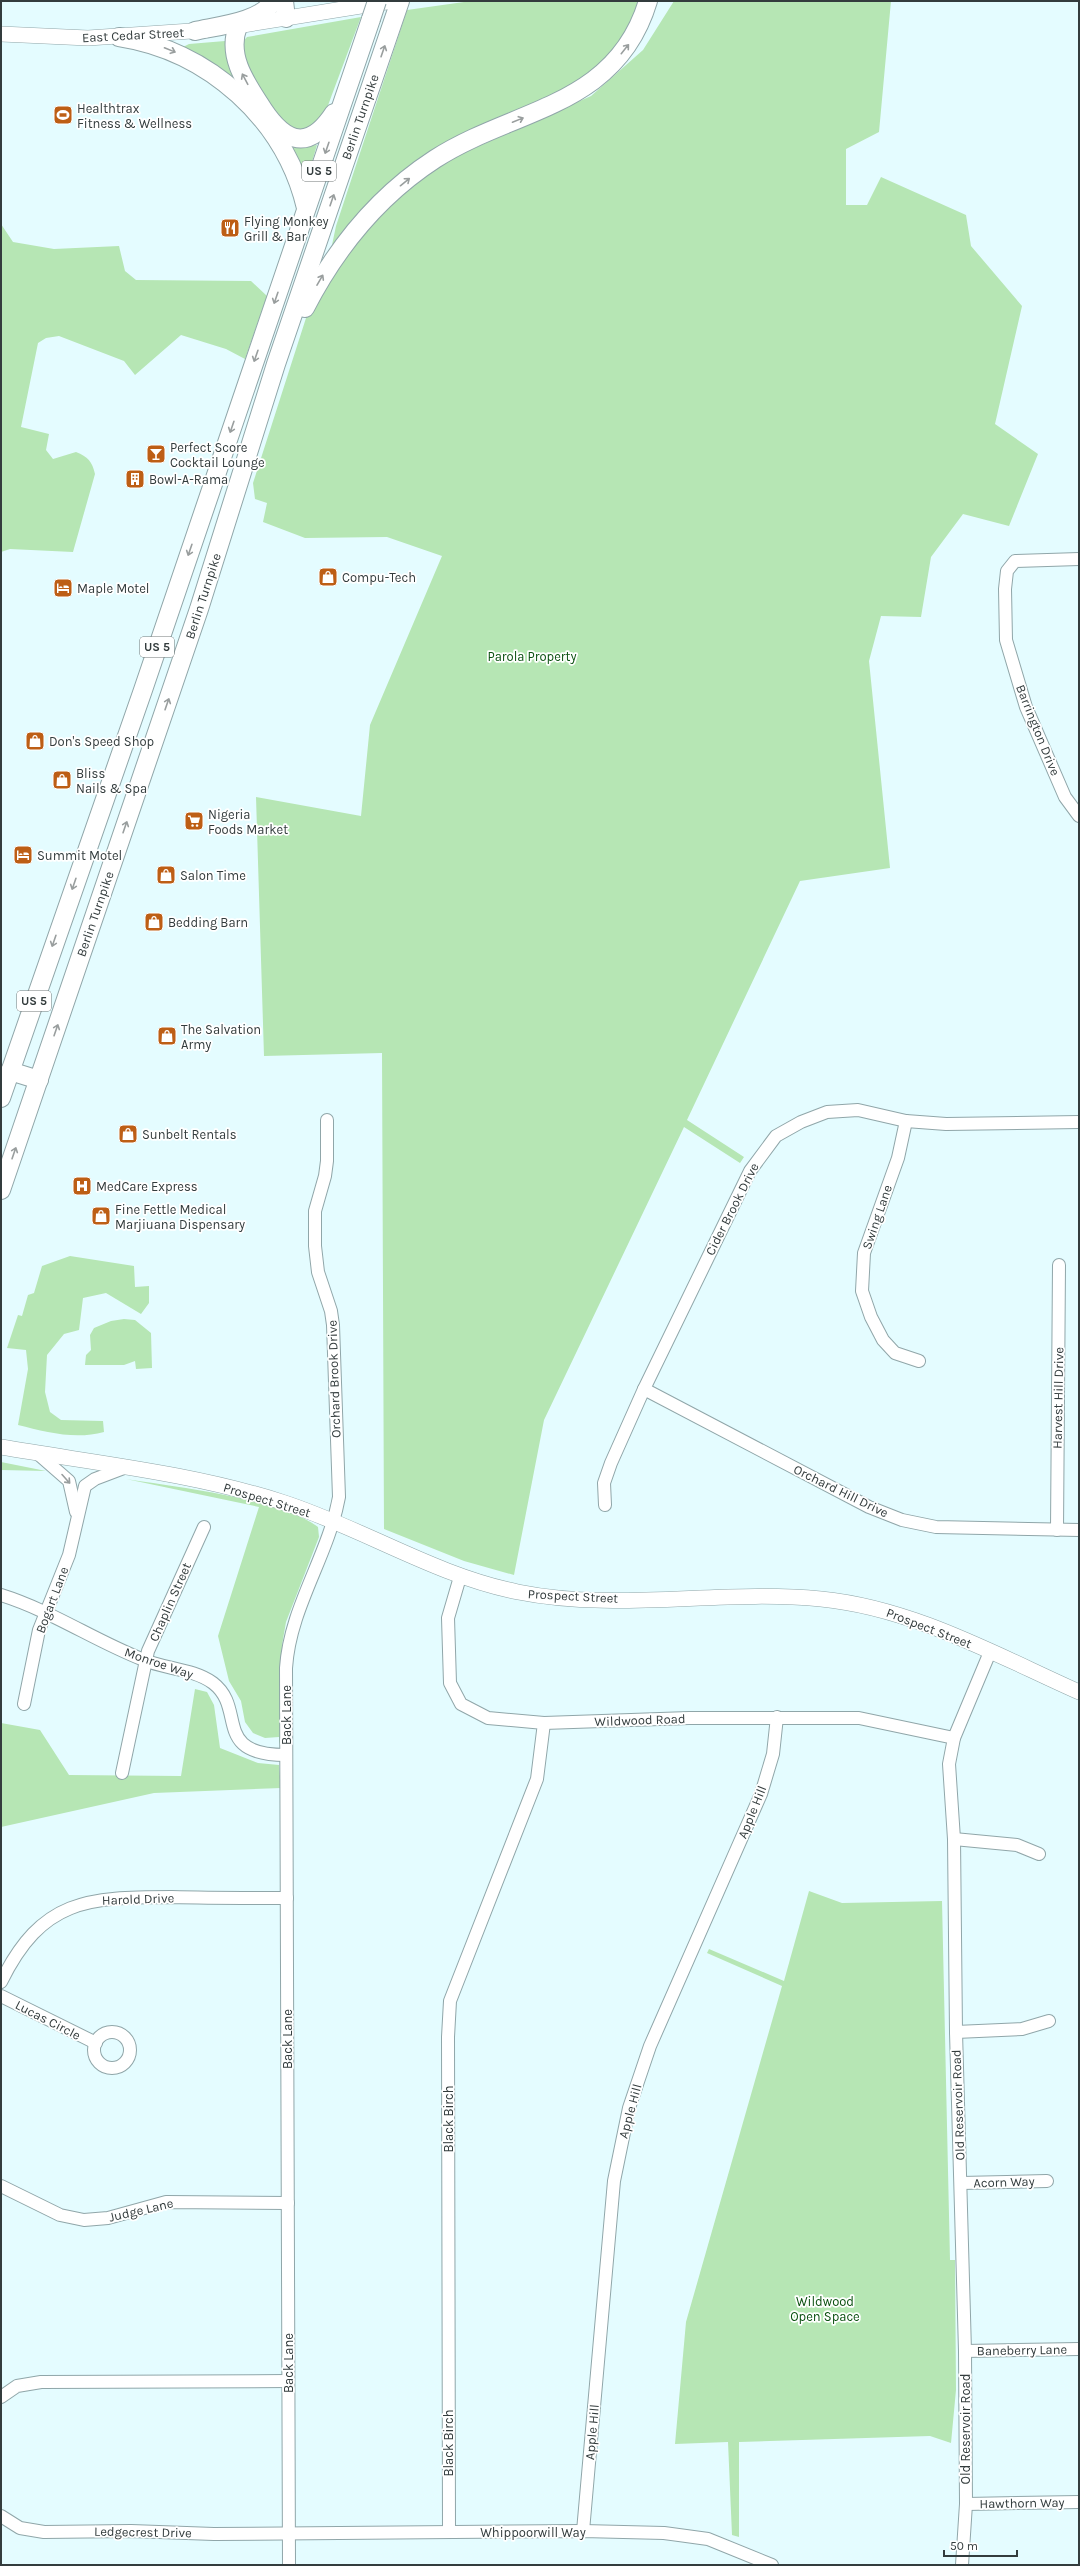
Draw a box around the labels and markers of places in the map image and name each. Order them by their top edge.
place label: Healthtrax Fitness & Wellness [77,101,192,131]
sports icon: Healthtrax Fitness & Wellness [52,104,74,126]
place label: Flying Monkey Grill & Bar [244,214,329,244]
restaurant icon: Flying Monkey Grill & Bar [219,217,241,239]
place label: Perfect Score Cocktail Lounge [170,440,265,470]
bar icon: Perfect Score Cocktail Lounge [145,443,167,465]
building icon: Bowl-A-Rama [124,468,146,490]
place label: Bowl-A-Rama [149,472,228,487]
shop icon: Compu-Tech [317,566,339,588]
place label: Compu-Tech [342,570,416,585]
hotel icon: Maple Motel [52,577,74,599]
place label: Maple Motel [77,581,150,596]
shop icon: Don's Speed Shop [24,730,46,752]
place label: Don's Speed Shop [49,734,154,749]
place label: Bliss Nails & Spa [76,766,147,796]
shop icon: Bliss Nails & Spa [51,769,73,791]
place label: Nigeria Foods Market [208,807,288,837]
supermarket icon: Nigeria Foods Market [183,810,205,832]
hotel icon: Summit Motel [12,844,34,866]
place label: Summit Motel [37,848,122,863]
shop icon: Salon Time [155,864,177,886]
place label: Salon Time [180,868,246,883]
shop icon: Bedding Barn [143,911,165,933]
place label: Bedding Barn [168,915,248,930]
place label: The Salvation Army [181,1022,261,1052]
shop icon: The Salvation Army [156,1025,178,1047]
shop icon: Sunbelt Rentals [117,1123,139,1145]
place label: Sunbelt Rentals [142,1127,237,1142]
hospital icon: MedCare Express [71,1175,93,1197]
place label: MedCare Express [96,1179,198,1194]
place label: Fine Fettle Medical Marjiuana Dispensary [115,1202,245,1232]
shop icon: Fine Fettle Medical Marjiuana Dispensary [90,1205,112,1227]

